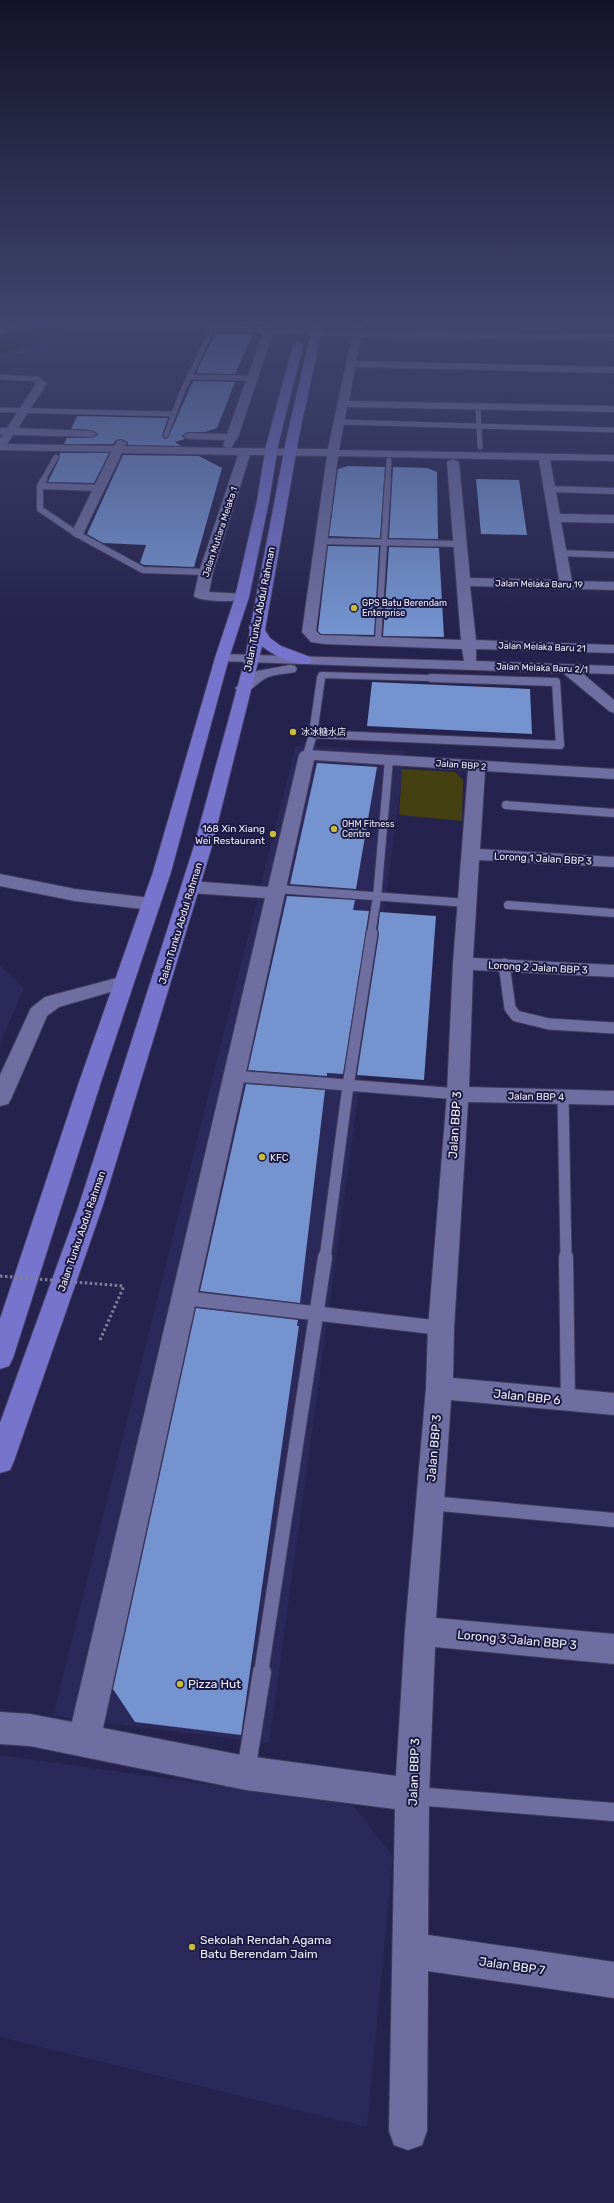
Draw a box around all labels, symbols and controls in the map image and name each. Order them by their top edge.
street label: Jalan Mutiara Melaka 1 [201,486,239,578]
street label: Jalan Tunku Abdul Rahman [242,546,278,672]
street label: Jalan Melaka Baru 19 [495,578,583,590]
place label: GPS Batu Berendam Enterprise [362,598,447,618]
marker: GPS Batu Berendam Enterprise [349,603,359,613]
street label: Jalan Melaka Baru 21 [498,640,586,654]
street label: Jalan Melaka Baru 2/1 [496,661,588,675]
place label: 冰冰糖水店 [301,726,346,737]
marker: 冰冰糖水店 [288,727,298,737]
street label: Jalan BBP 2 [435,758,487,772]
place label: OHM Fitness Centre [342,819,395,839]
place label: 168 Xin Xiang Wei Restaurant [195,823,265,847]
marker: OHM Fitness Centre [329,824,339,834]
marker: 168 Xin Xiang Wei Restaurant [268,829,278,839]
street label: Lorong 1 Jalan BBP 3 [494,850,592,868]
street label: Jalan Tunku Abdul Rahman [157,861,205,986]
street label: Lorong 2 Jalan BBP 3 [488,959,588,977]
street label: Jalan BBP 3 [446,1091,464,1159]
street label: Jalan BBP 4 [508,1091,564,1103]
marker: KFC [257,1152,267,1162]
place label: KFC [270,1152,289,1164]
street label: Jalan Tunku Abdul Rahman [56,1170,108,1293]
street label: Jalan BBP 6 [493,1387,561,1407]
street label: Jalan BBP 3 [424,1414,444,1482]
street label: Lorong 3 Jalan BBP 3 [457,1628,577,1652]
place label: Pizza Hut [188,1677,241,1691]
marker: Pizza Hut [175,1679,185,1689]
street label: Jalan BBP 3 [406,1738,422,1806]
place label: Sekolah Rendah Agama Batu Berendam Jaim [200,1933,331,1961]
marker: Sekolah Rendah Agama Batu Berendam Jaim [187,1942,197,1952]
street label: Jalan BBP 7 [478,1954,546,1978]

